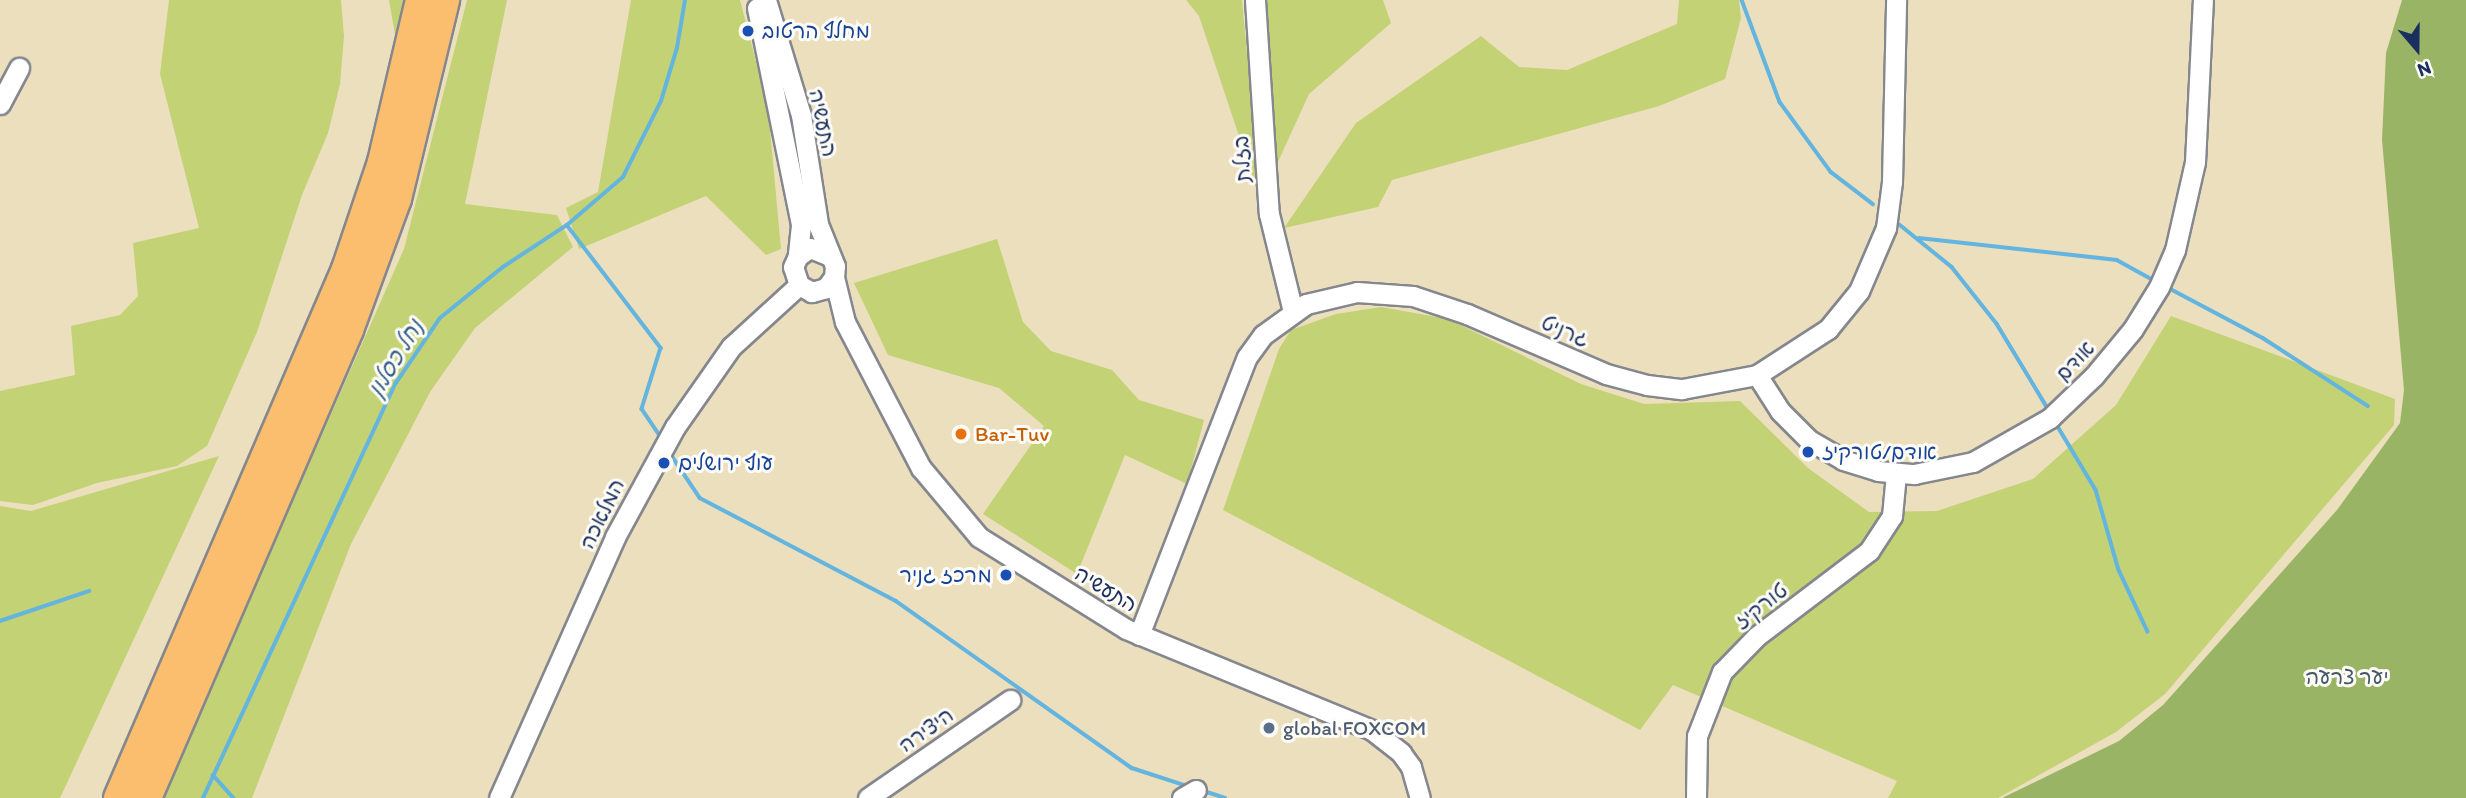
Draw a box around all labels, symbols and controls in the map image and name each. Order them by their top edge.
north arrow [2382,14,2452,84]
place label: מחלף הרטוב [762,18,870,44]
marker: מחלף הרטוב [740,23,756,39]
text: N [2414,56,2434,82]
street label: התעשיה [804,87,842,159]
street label: בזלת [1228,135,1256,183]
street label: גרניט [1537,310,1593,352]
water label: נחל כסלון [361,314,429,402]
street label: אודם [2050,336,2100,386]
place label: Bar-Tuv [975,421,1049,447]
marker: Bar-Tuv [953,426,969,442]
place label: אודם/טורקיז [1822,439,1937,465]
marker: אודם/טורקיז [1800,444,1816,460]
place label: עוף ירושלים [678,450,773,476]
marker: עוף ירושלים [656,455,672,471]
street label: המלאכה [574,475,630,553]
street label: התעשיה [1070,560,1142,618]
place label: מרכז גניר [899,562,992,588]
marker: מרכז גניר [998,567,1014,583]
street label: טורקיז [1730,578,1792,634]
park label: יער צרעה [2305,664,2389,690]
street label: היצירה [894,702,958,758]
place label: global FOXCOM [1283,715,1426,741]
marker: global FOXCOM [1261,720,1277,736]

